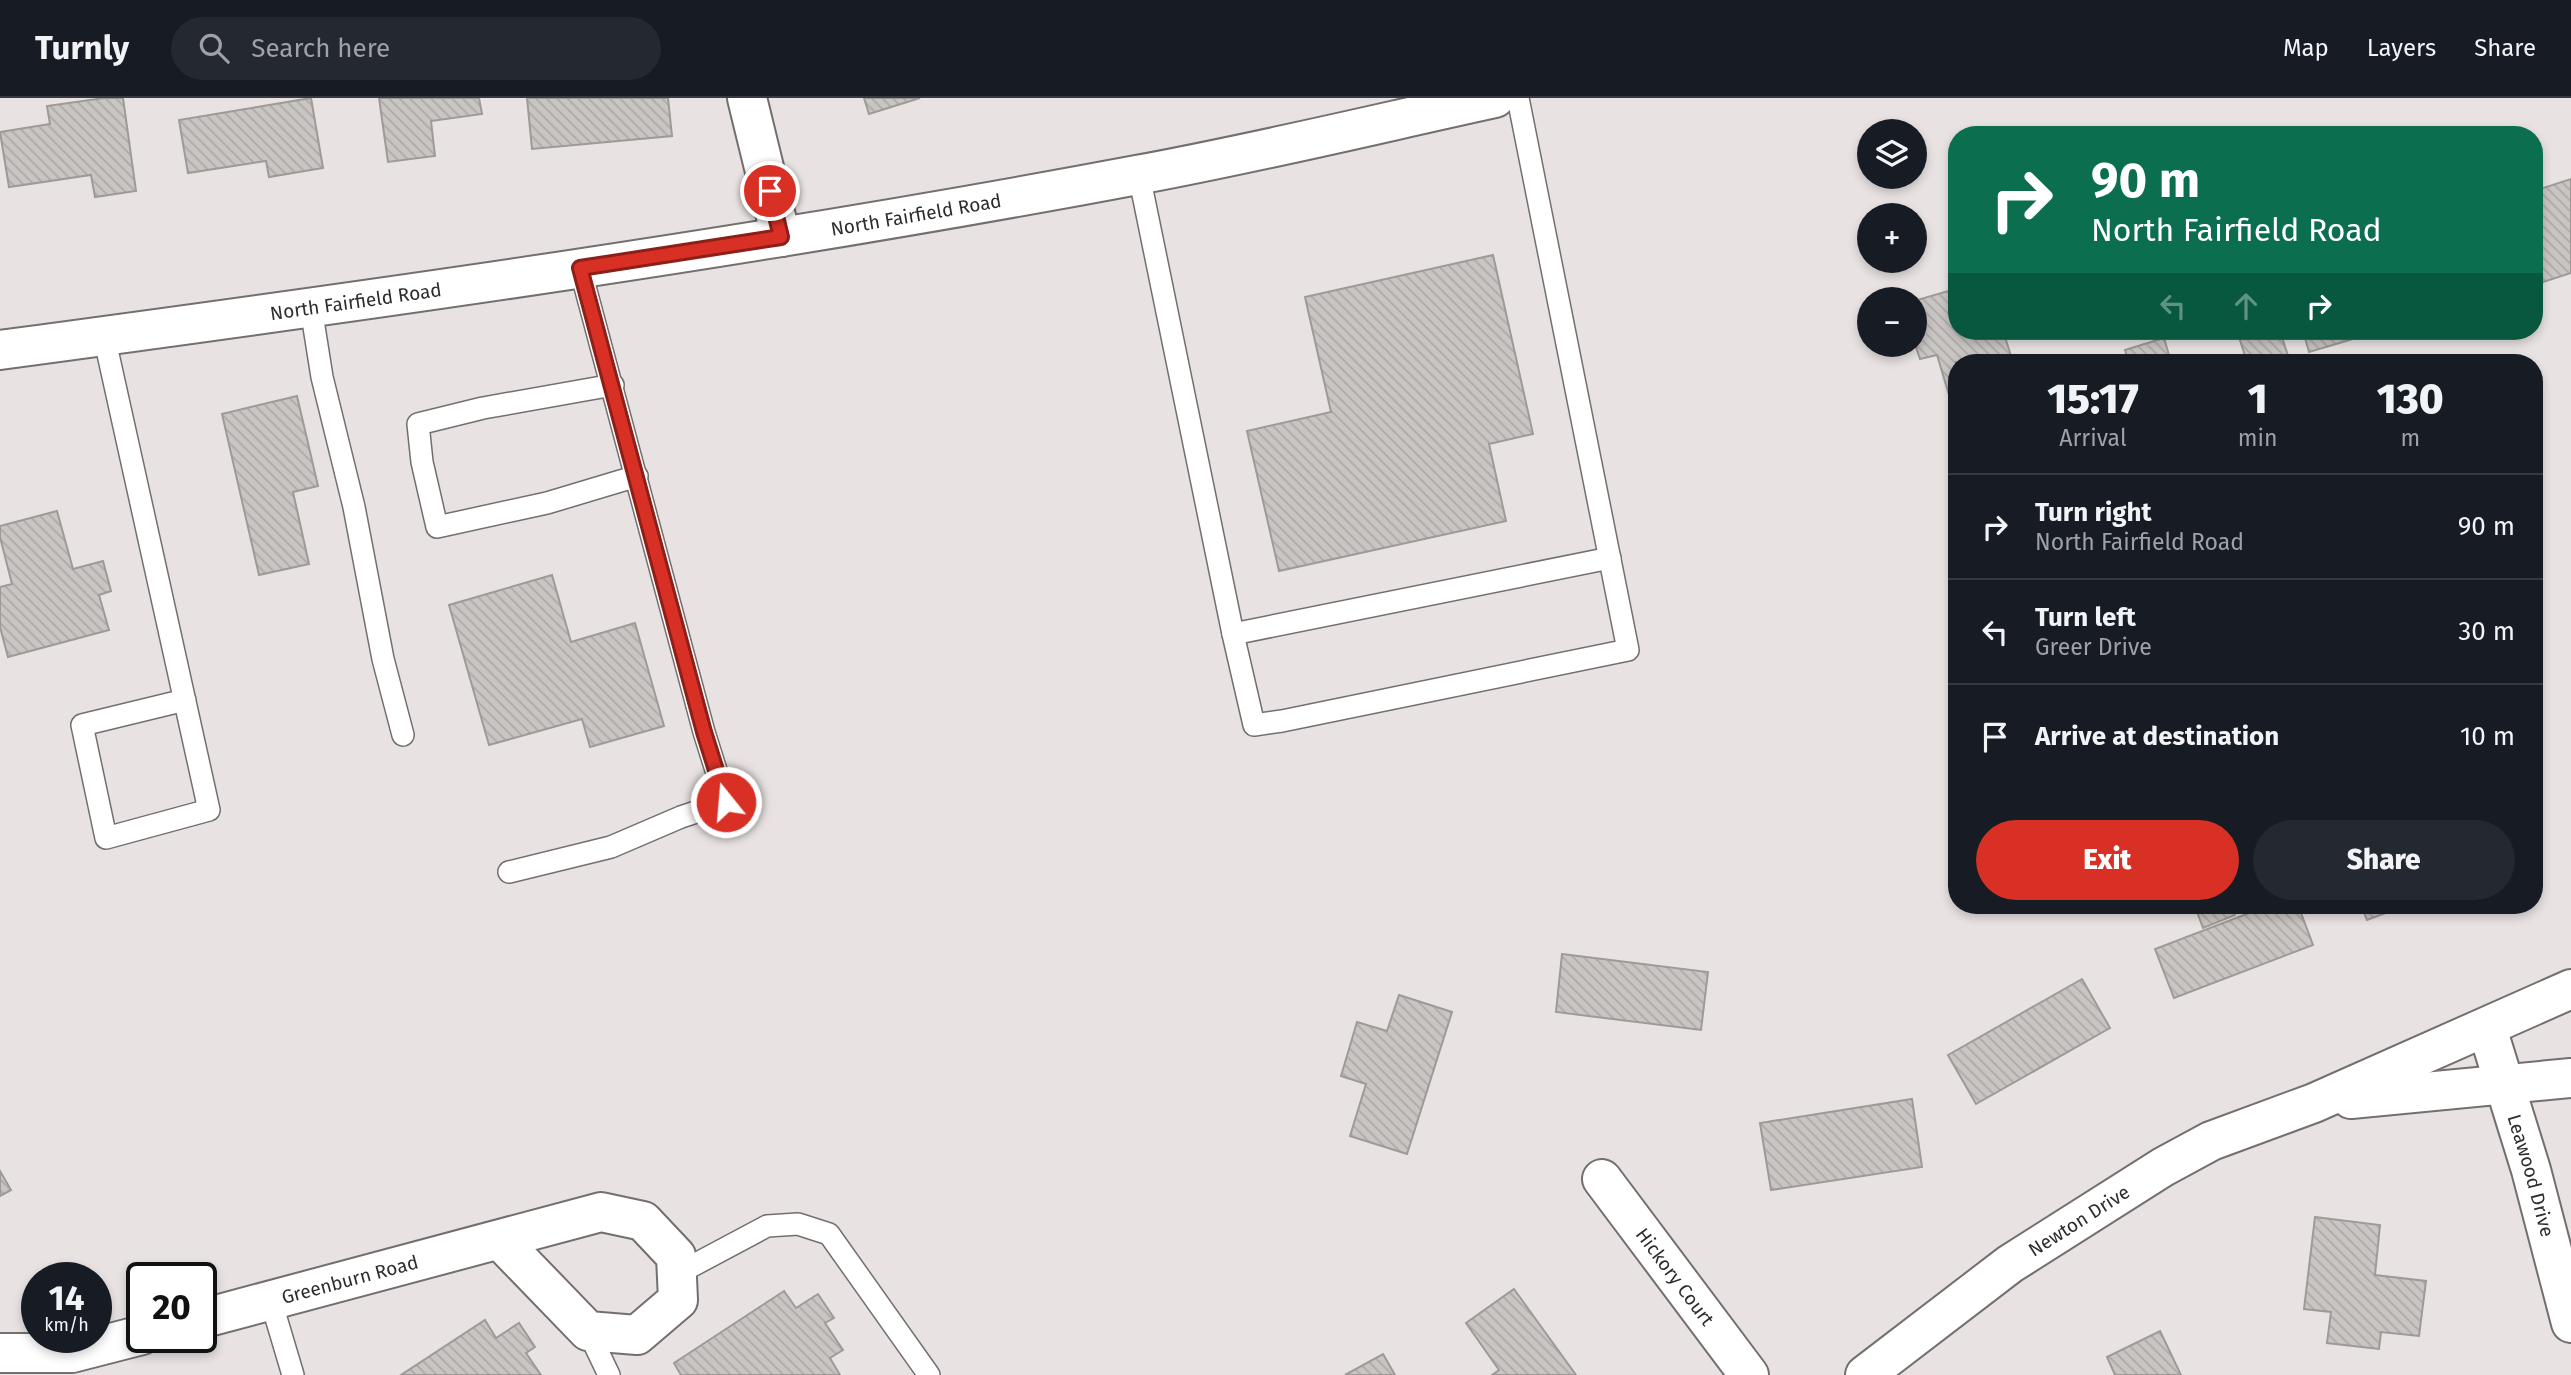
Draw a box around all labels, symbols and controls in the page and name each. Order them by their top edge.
search box [171,17,661,80]
text: Turnly [35,28,129,68]
icon: search [195,29,233,67]
text: Search here [251,33,390,64]
text: Map [2283,34,2329,62]
text: Layers [2367,34,2436,62]
text: Share [2474,34,2536,62]
map controls [1857,119,1927,357]
button: layers [1857,119,1927,189]
text: 90 m [2091,151,2200,210]
icon: right [1976,154,2067,245]
pin [740,161,800,221]
icon: arrive [751,172,789,210]
street label: North Fairfield Road [829,188,1003,240]
button: + [1857,203,1927,273]
text: North Fairfield Road [2091,211,2382,249]
street label: North Fairfield Road [269,278,443,325]
button: − [1857,287,1927,357]
icon: left [2154,287,2192,325]
icon: ahead [2227,287,2265,325]
icon: right [2300,287,2338,325]
text: 15:17 [2047,374,2139,424]
text: 1 [2248,374,2268,424]
text: 130 [2377,374,2444,424]
text: Arrival [2059,424,2127,452]
text: min [2238,424,2278,452]
text: m [2400,424,2420,452]
text: Turn right [2035,497,2152,528]
icon: right [1976,508,2014,546]
text: 90 m [2458,511,2515,542]
text: North Fairfield Road [2035,528,2244,556]
text: Turn left [2035,602,2136,633]
icon: left [1976,613,2014,651]
text: 30 m [2458,616,2515,647]
text: Greer Drive [2035,633,2152,661]
icon: arrive [1976,718,2014,756]
text: Arrive at destination [2035,721,2279,752]
text: 10 m [2460,721,2515,752]
position arrow [689,765,763,839]
button: Exit [1976,820,2239,900]
button: Share [2253,820,2515,900]
street label: Leawood Drive [2503,1111,2559,1239]
street label: Newton Drive [2024,1180,2134,1261]
street label: Hickory Court [1631,1223,1719,1330]
street label: Greenburn Road [279,1250,421,1308]
speed limit sign: 20 [126,1262,217,1353]
text: 14 [48,1277,85,1319]
text: km/h [44,1314,89,1336]

